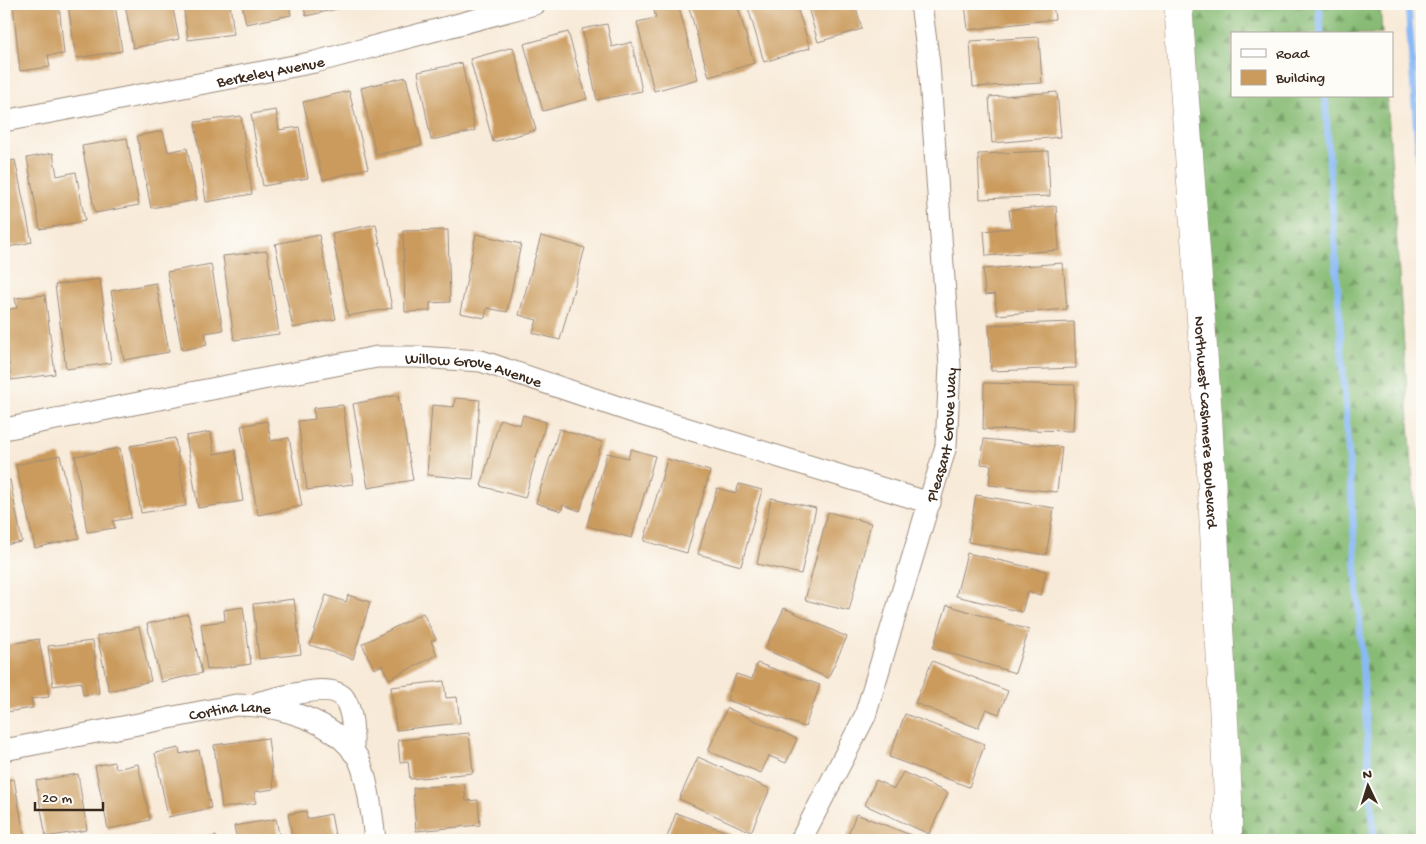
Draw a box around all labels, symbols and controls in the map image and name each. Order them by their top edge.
legend [1231,32,1394,98]
text: Road [1276,46,1310,64]
street label: Berkeley Avenue [215,54,328,94]
text: Building [1275,70,1325,88]
street label: Northwest Cashmere Boulevard [1188,315,1220,530]
street label: Willow Grove Avenue [405,351,544,394]
street label: Pleasant Grove Way [923,367,963,506]
street label: Cortina Lane [188,699,273,727]
north arrow [1344,762,1394,812]
text: N [1362,767,1372,784]
scale bar [35,779,102,811]
text: 20 m [42,790,72,808]

